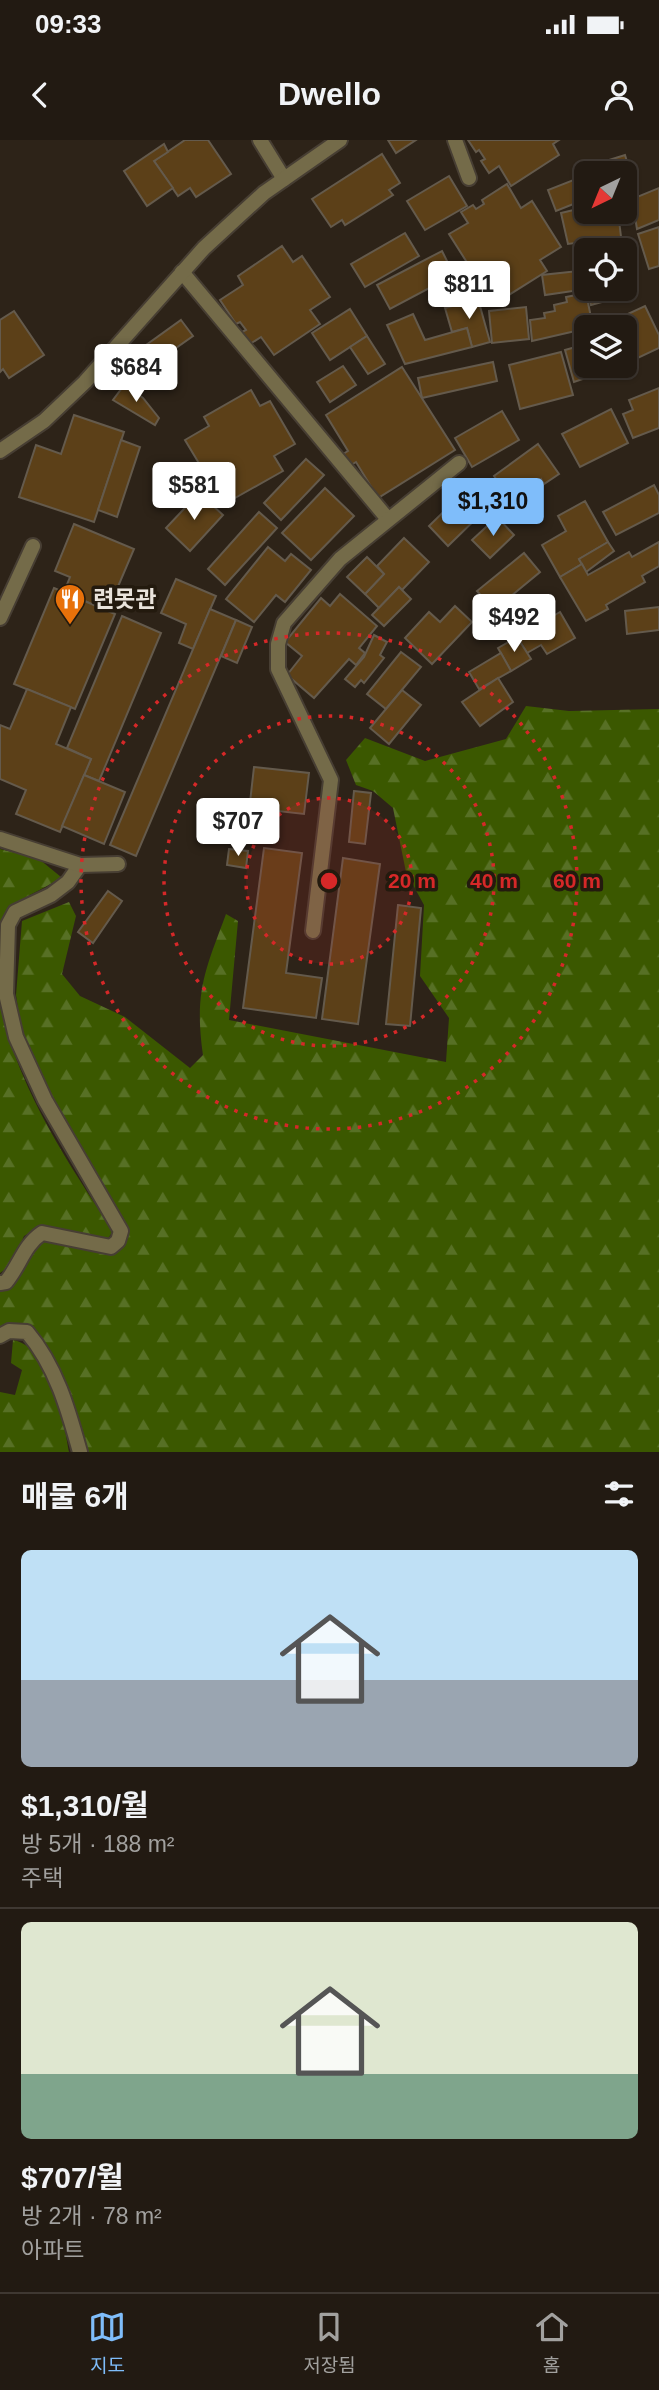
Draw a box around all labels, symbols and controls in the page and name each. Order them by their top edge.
text: 09:33 [35,9,102,39]
icon: back [21,76,59,114]
text: Dwello [278,76,381,112]
icon: person [600,76,638,114]
north arrow [574,161,637,224]
map controls [574,161,637,378]
button: locate [574,238,637,301]
pin: $811 [428,262,510,321]
text: $811 [444,271,494,297]
button: layers [574,315,637,378]
pin: $684 [95,344,177,404]
text: $684 [110,354,162,380]
pin: $581 [153,462,235,522]
text: $581 [168,472,220,498]
pin: $1,310 [436,478,550,538]
text: $1,310 [458,488,528,514]
restaurant icon: 련못관 [53,582,87,626]
place label: 련못관 [93,586,156,612]
pin: $492 [473,594,555,654]
text: $492 [488,604,540,630]
pin: $707 [197,798,279,858]
text: $707 [212,808,264,834]
centre of rings [317,869,341,893]
text: 20 m [388,869,436,892]
text: 40 m [470,869,518,892]
text: 60 m [553,869,601,892]
icon: filters [600,1475,638,1513]
text: 매물 6개 [21,1480,129,1513]
icon: home [267,1596,393,1722]
text: $1,310/월 [21,1789,149,1822]
text: 방 5개 · 188 m² [21,1831,175,1857]
text: 주택 [21,1865,63,1891]
icon: home [267,1968,393,2094]
text: $707/월 [21,2161,124,2194]
text: 방 2개 · 78 m² [21,2203,162,2229]
text: 아파트 [21,2237,84,2263]
tab: 지도 [88,2308,126,2377]
tab: 저장됨 [303,2308,356,2377]
tab: 홈 [533,2308,571,2377]

